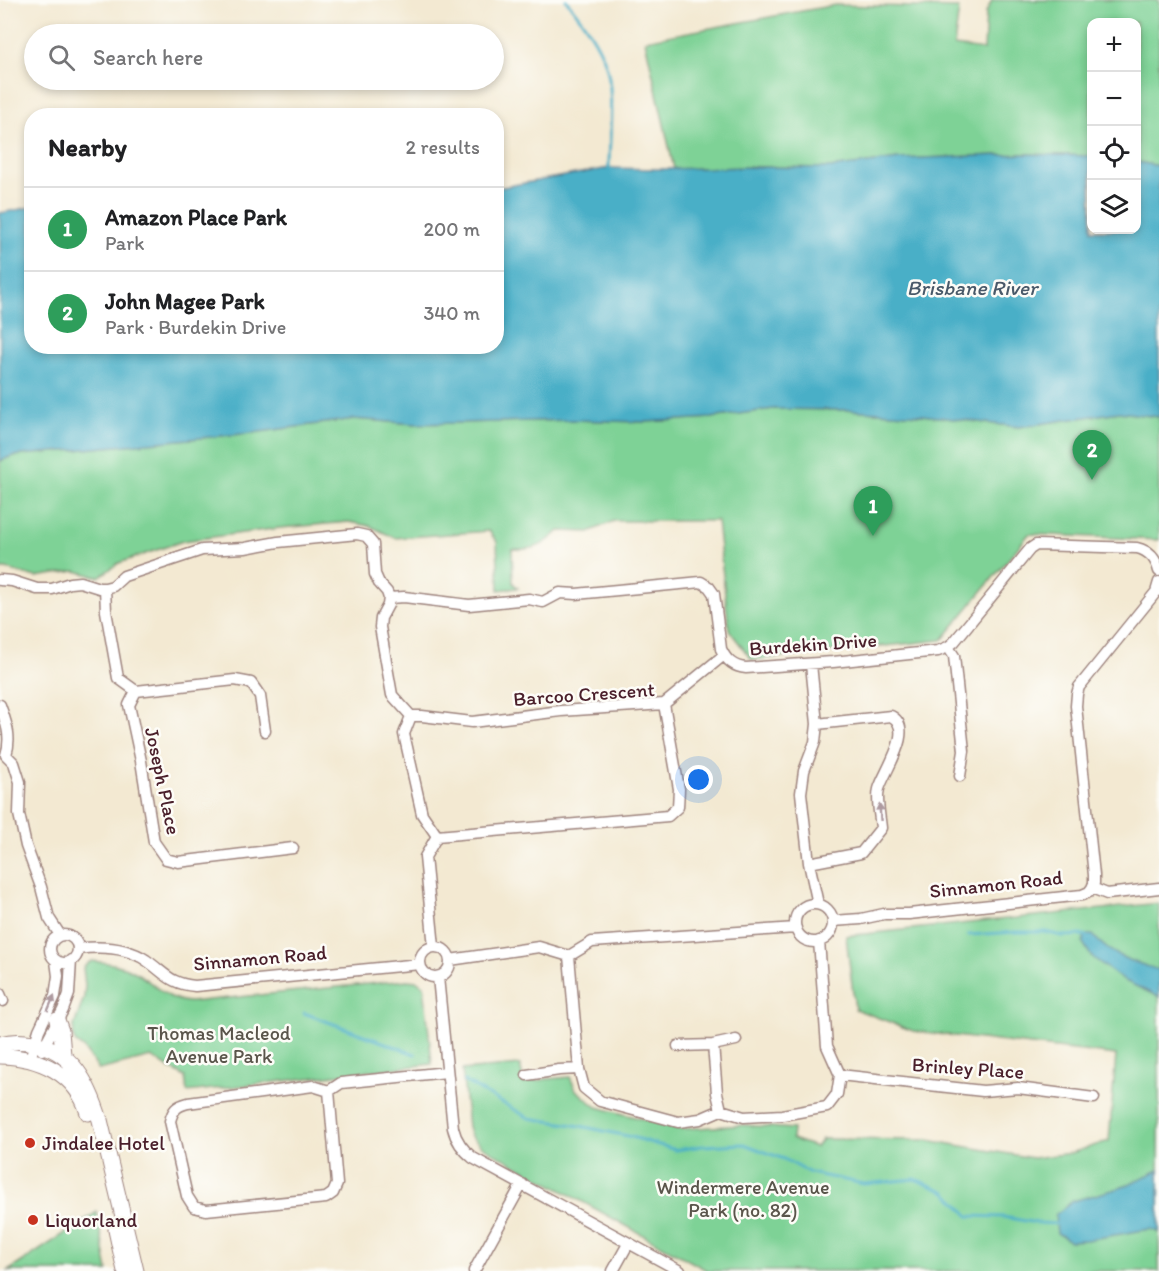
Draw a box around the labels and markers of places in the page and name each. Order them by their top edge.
pin: 2 [1072,430,1112,480]
pin: 1 [854,486,892,536]
place label: Jindalee Hotel [42,1131,165,1155]
marker: Jindalee Hotel [23,1136,37,1150]
place label: Liquorland [45,1208,137,1232]
marker: Liquorland [26,1213,40,1227]

